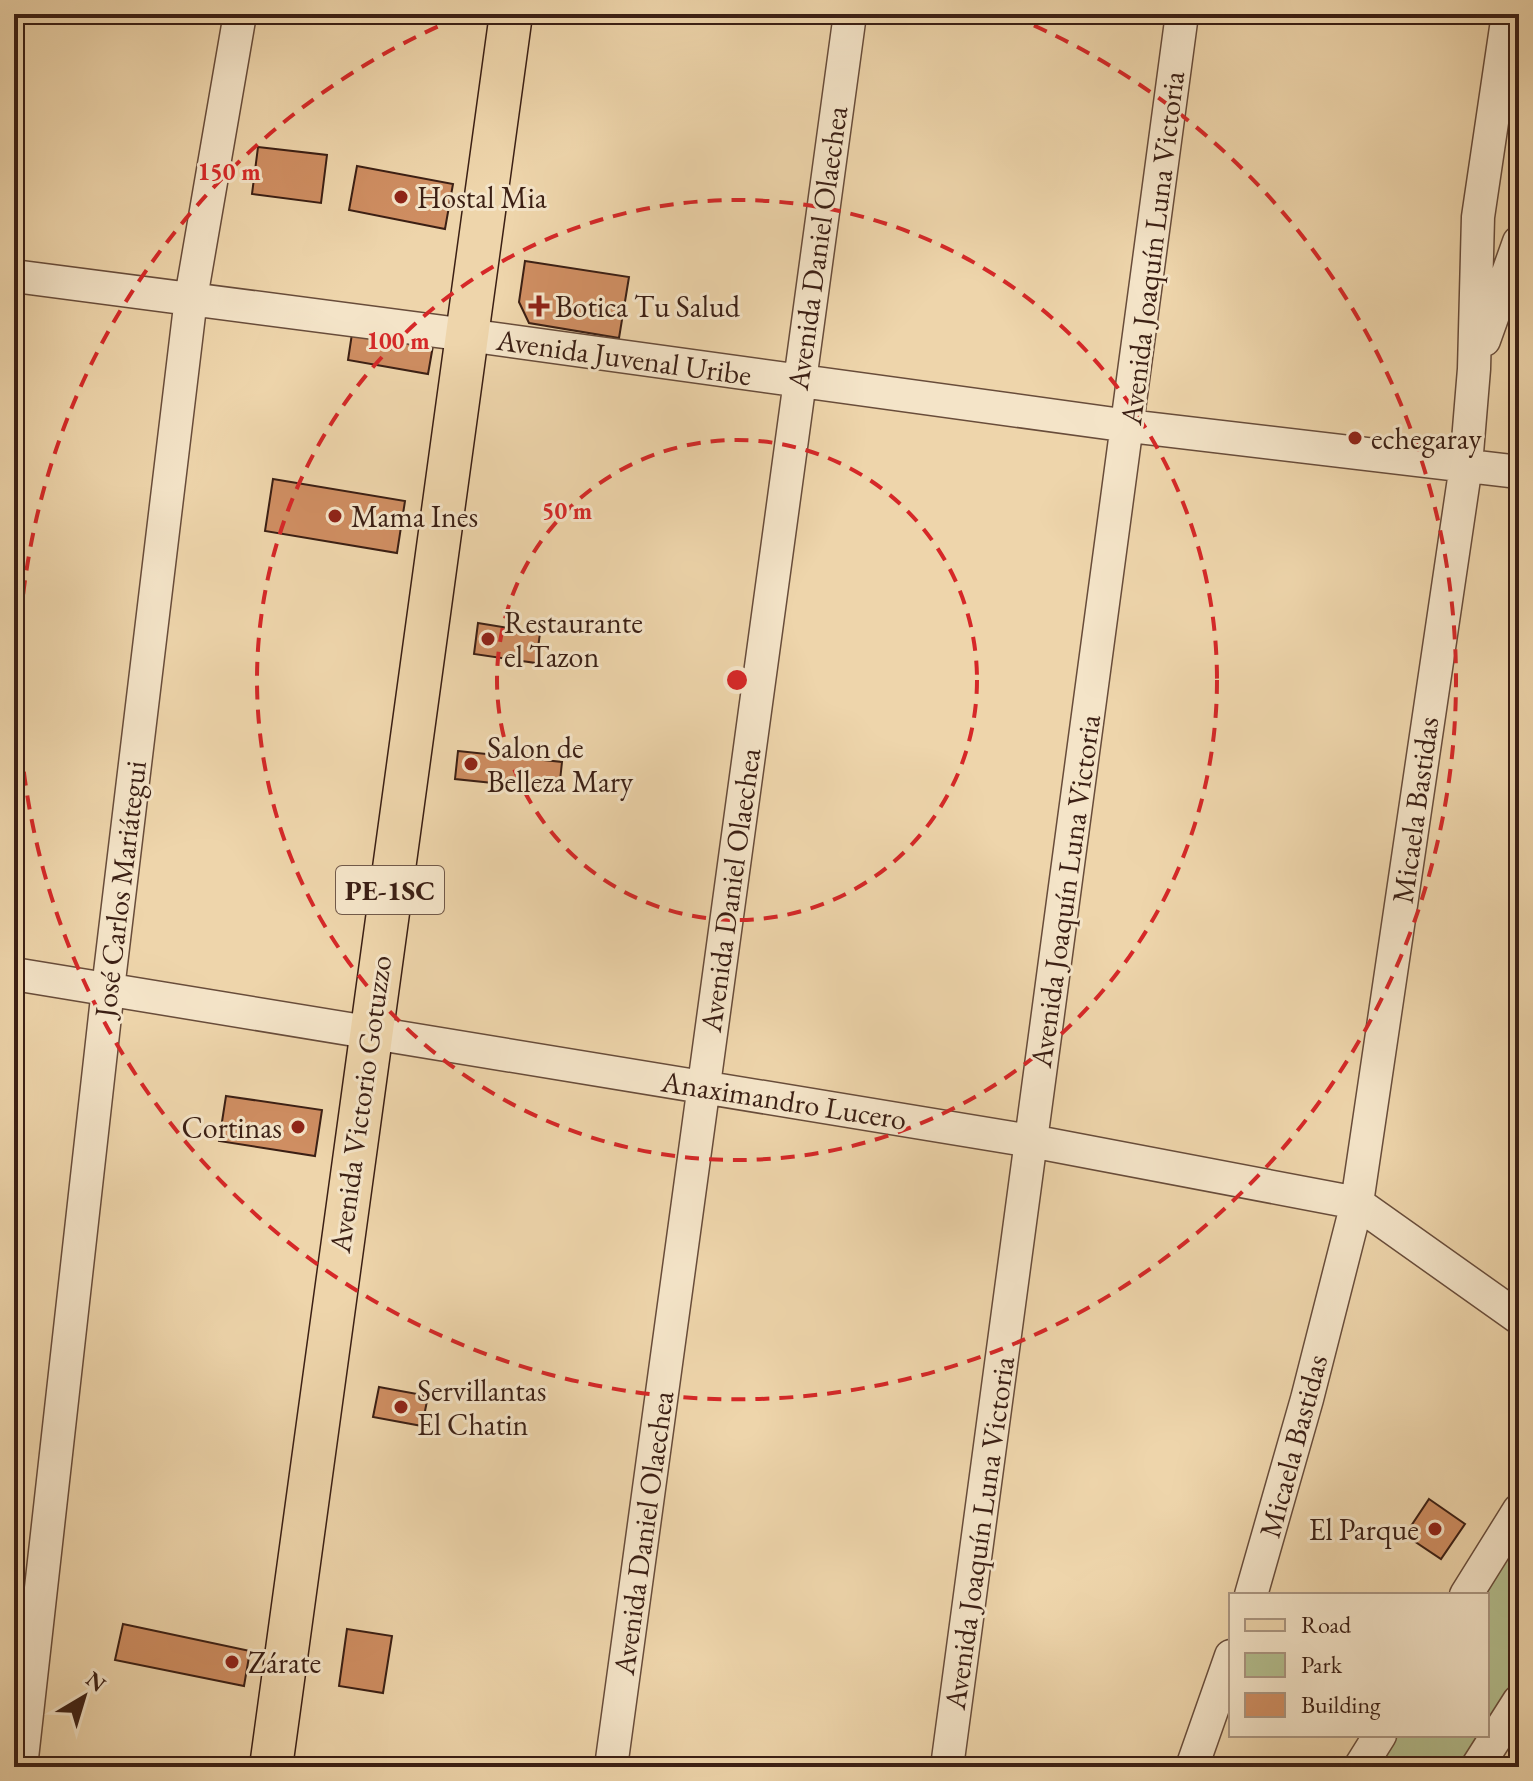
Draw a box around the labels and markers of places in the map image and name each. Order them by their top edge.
place label: Hostal Mia [417,178,547,217]
marker: Hostal Mia [392,188,410,206]
place label: Botica Tu Salud [555,287,741,326]
marker: Botica Tu Salud [530,297,548,315]
place label: echegaray [1371,419,1482,458]
marker: echegaray [1346,429,1364,447]
place label: Mama Ines [351,497,478,536]
marker: Mama Ines [326,507,344,525]
place label: Restaurante el Tazon [504,603,643,676]
marker: Restaurante el Tazon [479,630,497,648]
centre of rings [723,666,751,694]
place label: Salon de Belleza Mary [487,728,634,801]
marker: Salon de Belleza Mary [462,755,480,773]
place label: Cortinas [182,1108,282,1147]
marker: Cortinas [289,1118,307,1136]
place label: Servillantas El Chatin [417,1371,546,1444]
marker: Servillantas El Chatin [392,1398,410,1416]
place label: El Parque [1309,1510,1419,1549]
marker: El Parque [1426,1520,1444,1538]
place label: Zárate [248,1643,321,1682]
marker: Zárate [223,1653,241,1671]

